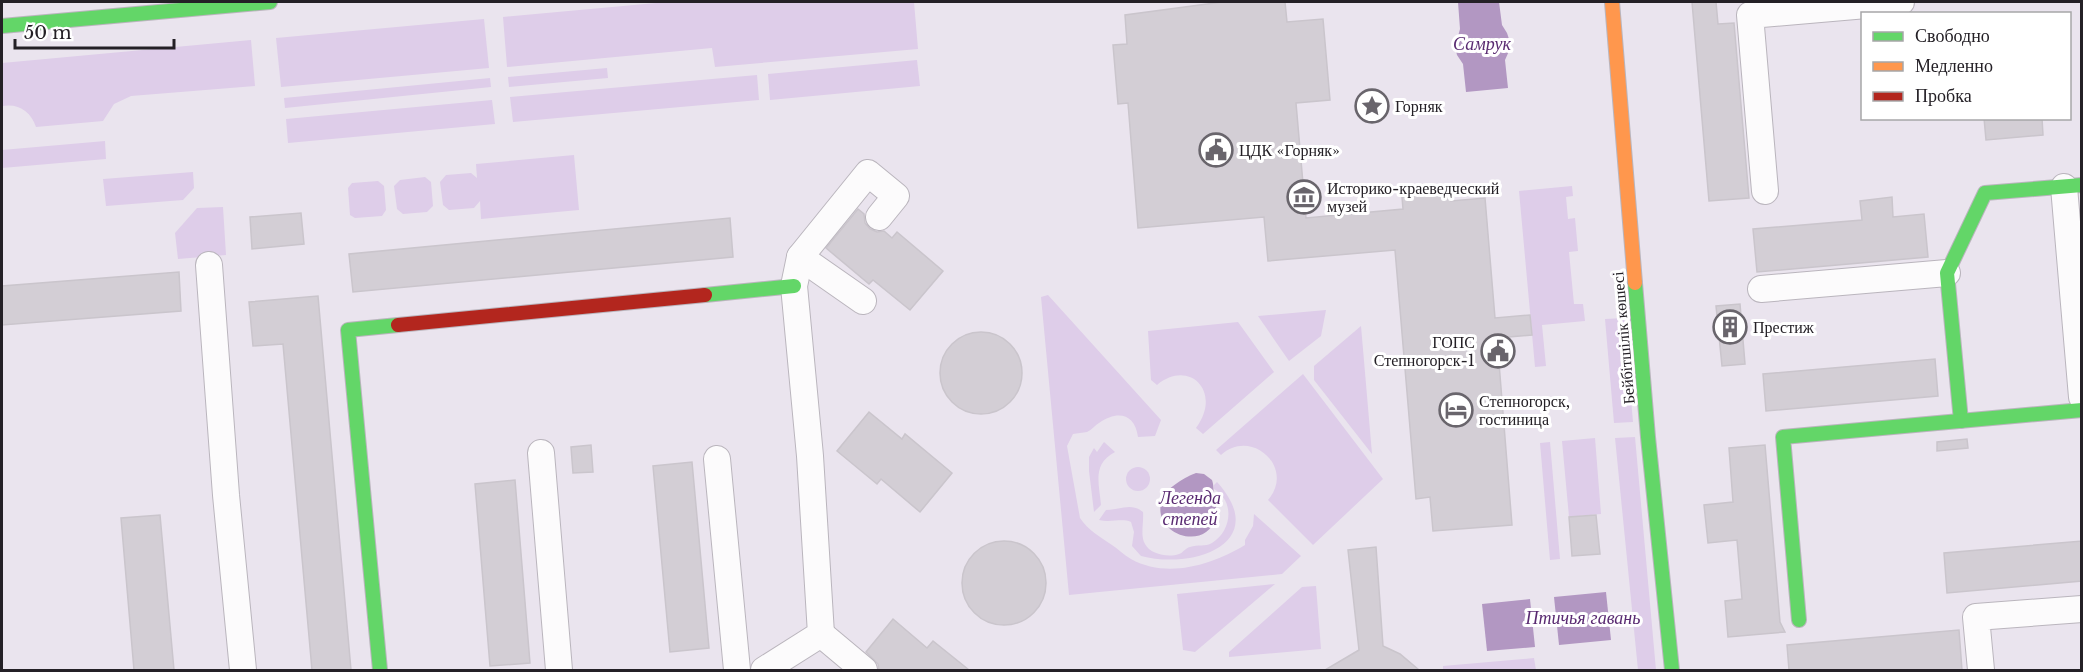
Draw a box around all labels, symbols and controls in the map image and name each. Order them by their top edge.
scale bar [15,12,174,50]
legend [1861,12,2071,120]
text: 50 m [24,22,72,44]
text: Свободно [1915,25,1990,47]
water label: Самрук [1453,33,1511,55]
text: Медленно [1915,55,1993,77]
text: Пробка [1915,85,1972,107]
place icon: Горняк [1354,88,1390,124]
place label: Горняк [1395,96,1443,116]
public building icon: ЦДК «Горняк» [1198,132,1234,168]
place label: ЦДК «Горняк» [1239,140,1340,160]
place label: Историко-краеведческий музей [1327,178,1500,216]
museum icon: Историко-краеведческий музей [1286,179,1322,215]
street label: Бейбітшілік көшесі [1607,270,1639,405]
building icon: Престиж [1712,309,1748,345]
place label: Престиж [1753,317,1815,337]
place label: ГОПС Степногорск-1 [1374,332,1475,370]
public building icon: ГОПС Степногорск-1 [1480,333,1516,369]
place label: Степногорск, гостиница [1479,391,1570,429]
hotel icon: Степногорск, гостиница [1438,392,1474,428]
water label: Легенда степей [1158,487,1221,530]
water label: Птичья гавань [1525,607,1640,629]

